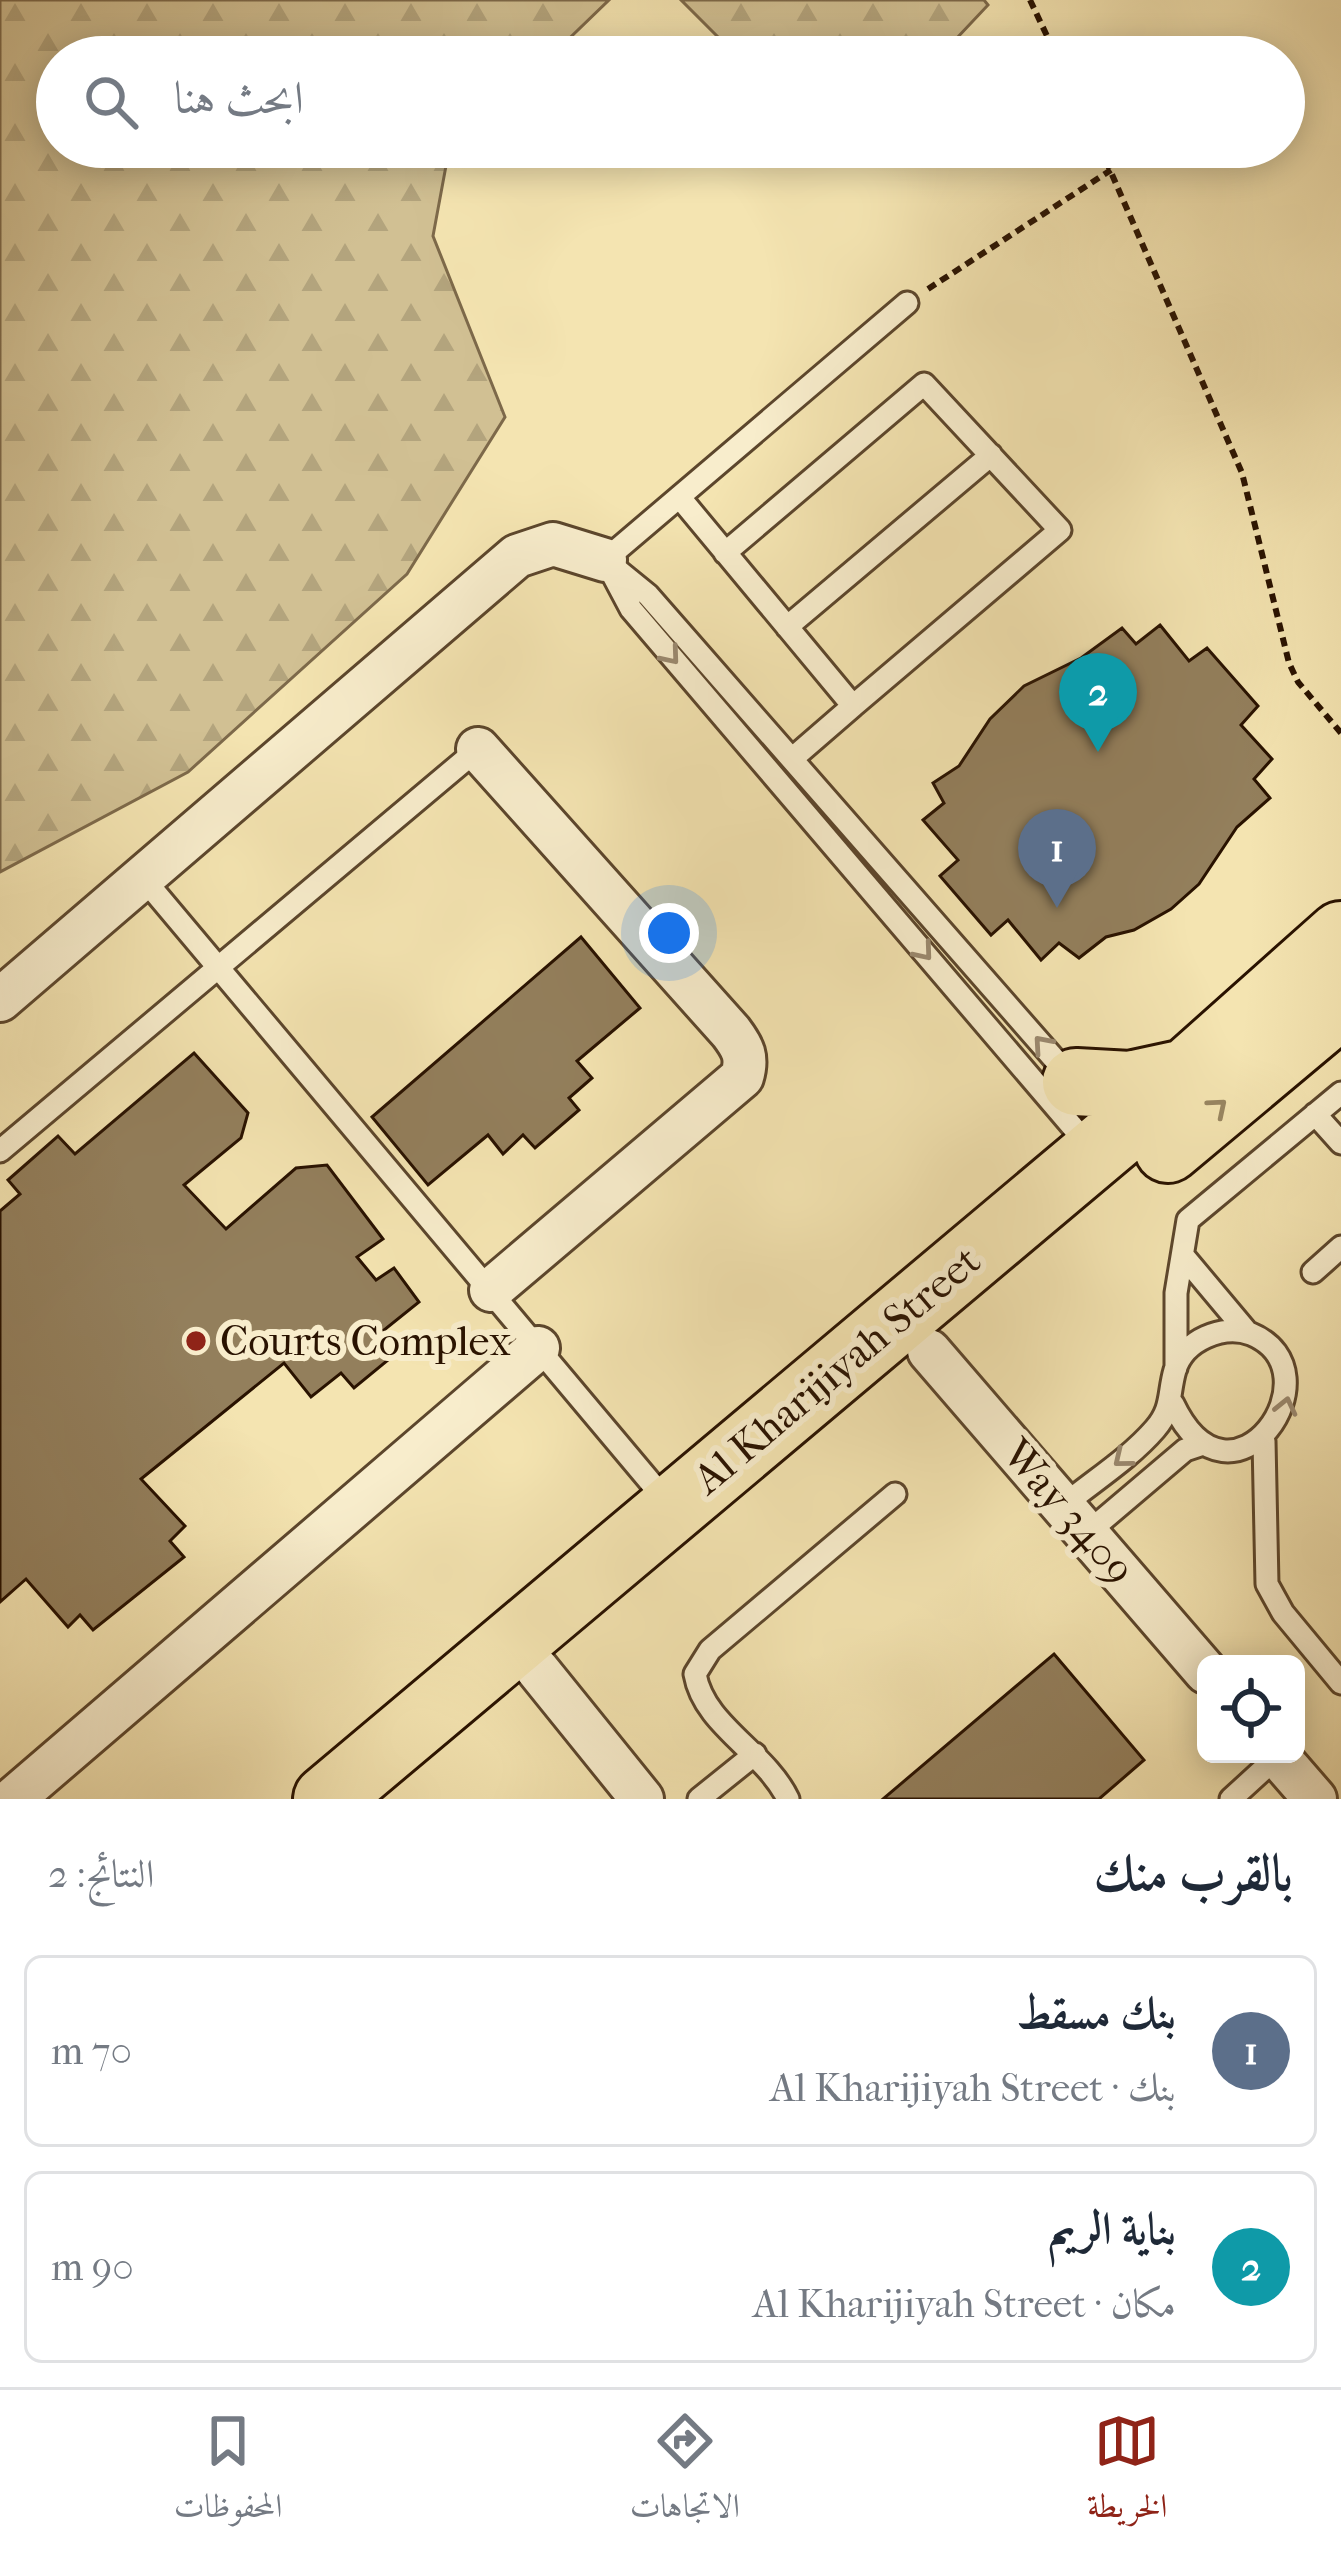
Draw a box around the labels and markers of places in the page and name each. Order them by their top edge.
pin: 2 [1059,653,1137,752]
pin: 1 [1018,809,1096,908]
place label: Courts Complex [220,1317,511,1366]
marker: Courts Complex [183,1328,209,1354]

